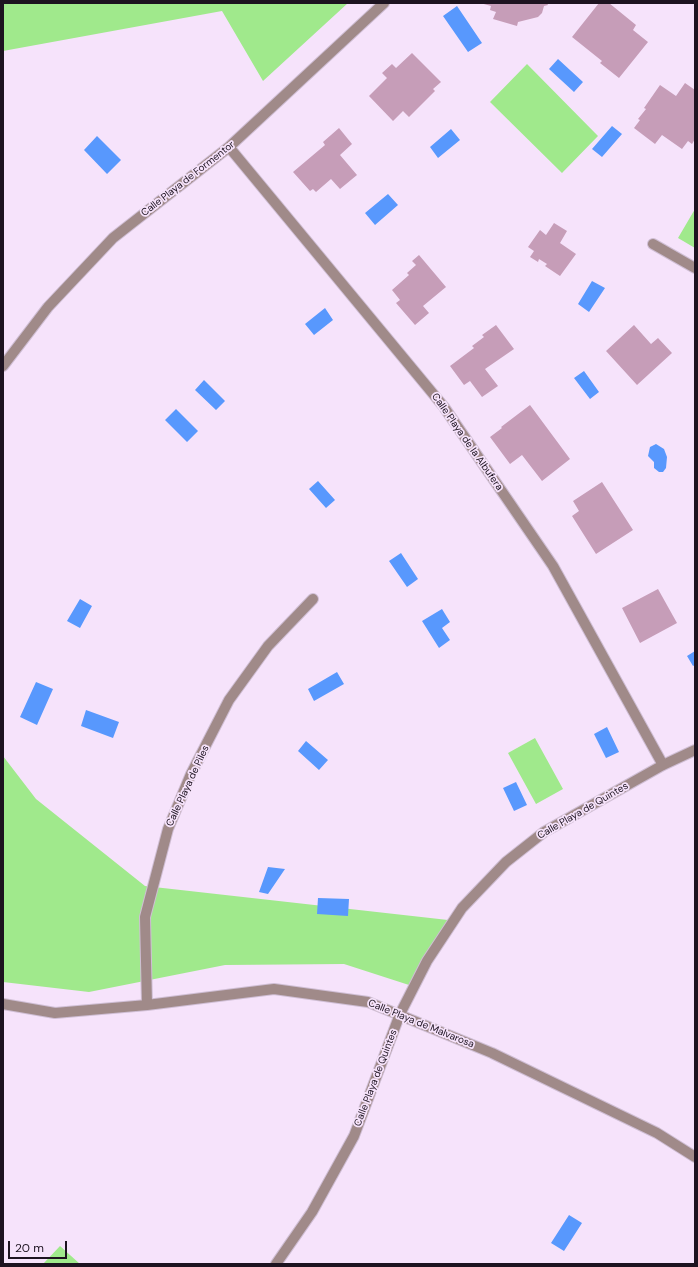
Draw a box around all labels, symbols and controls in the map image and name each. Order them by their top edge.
street label: Calle Playa de Formentor [139,139,237,219]
street label: Calle Playa de la Albufera [429,391,505,493]
street label: Calle Playa de Piles [164,744,212,828]
street label: Calle Playa de Quintes [535,780,631,842]
street label: Calle Playa de Malvarosa [366,997,476,1051]
street label: Calle Playa de Quintes [352,1028,400,1128]
scale bar [10,1233,69,1259]
text: 20 m [15,1240,44,1256]

